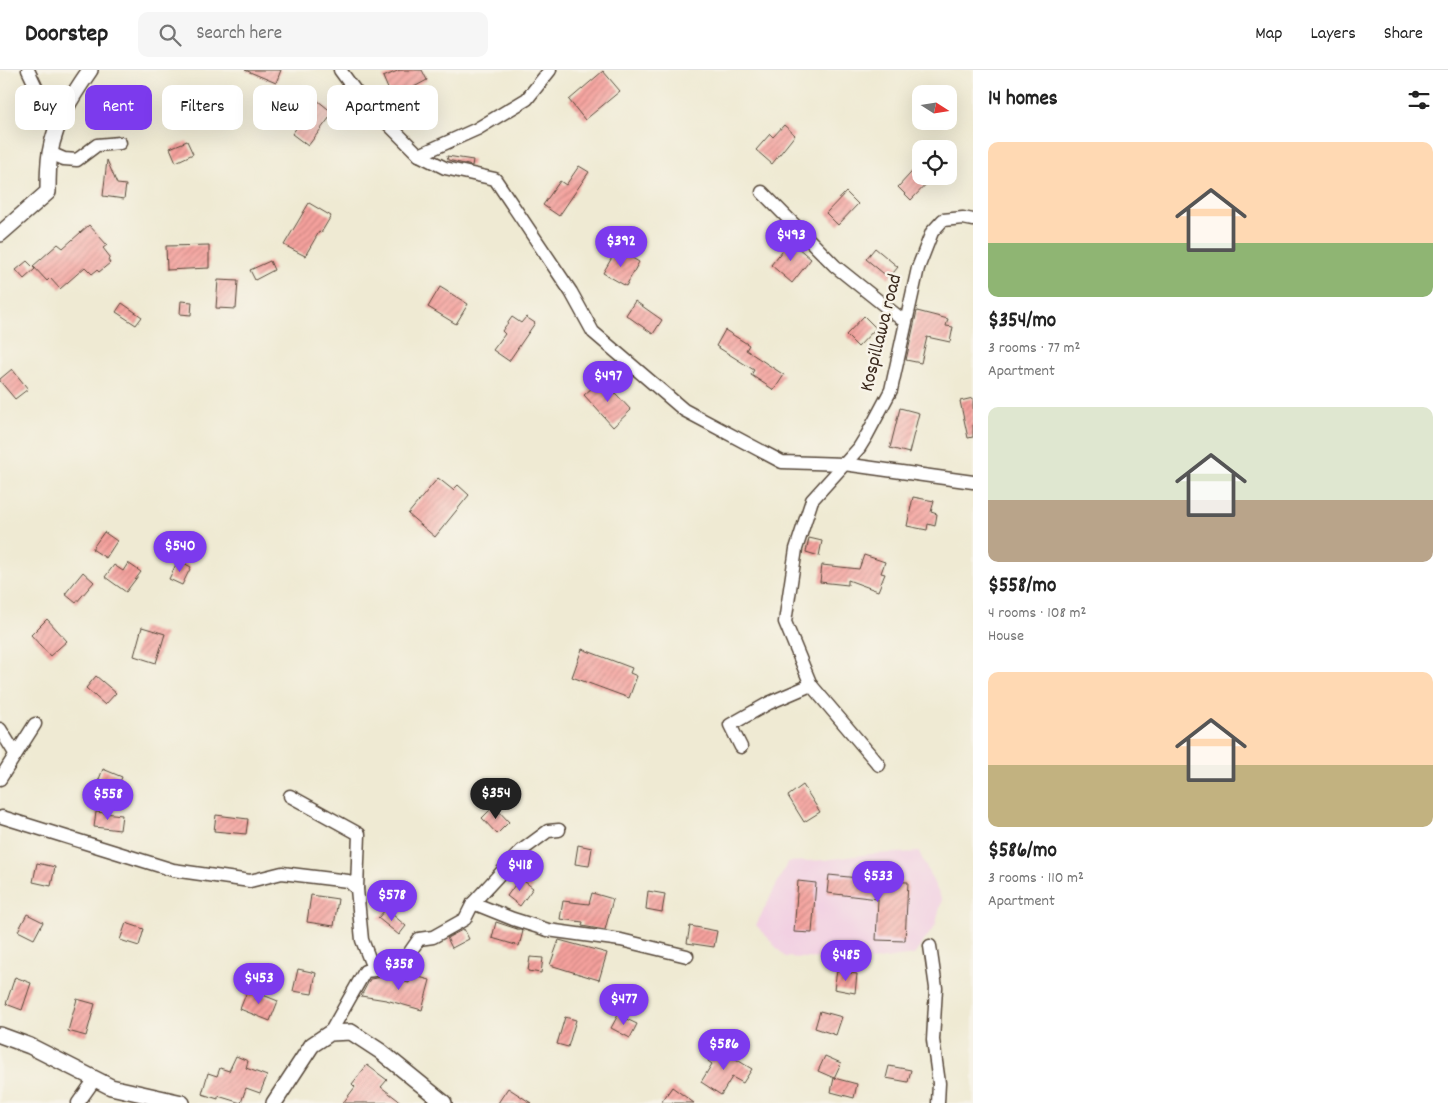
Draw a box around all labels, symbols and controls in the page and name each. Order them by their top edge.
search box [138,12,488,57]
text: Doorstep [25,18,108,52]
icon: search [156,21,184,49]
text: Search here [196,21,282,48]
text: Map [1255,22,1282,47]
text: Layers [1310,22,1356,47]
text: Share [1384,22,1423,47]
chip: Buy [15,85,75,130]
chip: Rent [85,85,152,130]
chip: Filters [162,85,243,130]
chip: New [253,85,317,130]
chip: Apartment [327,85,438,130]
north arrow [912,85,958,130]
map controls [912,85,957,185]
text: 14 homes [988,85,1058,115]
icon: filters [1405,86,1433,114]
button: locate [912,140,957,185]
icon: home [1166,175,1256,265]
pin: $493 [761,220,821,262]
text: $493 [776,224,806,247]
pin: $392 [591,226,651,268]
text: $392 [606,230,636,253]
street label: Kospillawa road [854,271,910,395]
text: $354/mo [988,307,1056,337]
text: 3 rooms · 77 m² [988,337,1080,360]
pin: $497 [578,360,638,403]
text: Apartment [988,360,1055,383]
text: $497 [594,365,622,388]
icon: home [1166,440,1256,530]
pin: $540 [150,530,210,573]
text: $540 [165,535,195,558]
text: $558/mo [988,572,1056,602]
text: 4 rooms · 108 m² [988,602,1086,625]
text: House [988,625,1024,648]
icon: home [1166,705,1256,795]
pin: $558 [78,778,138,821]
pin: $354 [466,778,526,820]
text: $354 [481,782,511,805]
text: $558 [93,783,123,806]
text: $586/mo [988,837,1057,867]
pin: $418 [490,850,550,892]
text: $418 [508,854,532,877]
pin: $533 [848,860,908,903]
text: $533 [863,865,893,888]
text: 3 rooms · 110 m² [988,867,1084,890]
pin: $578 [362,880,422,922]
text: $578 [378,884,406,907]
text: Apartment [988,890,1055,913]
pin: $485 [816,940,876,982]
text: $485 [832,944,860,967]
pin: $358 [369,948,429,991]
text: $358 [384,953,414,976]
pin: $453 [229,962,289,1005]
text: $453 [244,967,274,990]
pin: $477 [594,984,654,1026]
text: $477 [610,988,638,1011]
pin: $586 [694,1028,754,1071]
text: $586 [709,1033,739,1056]

